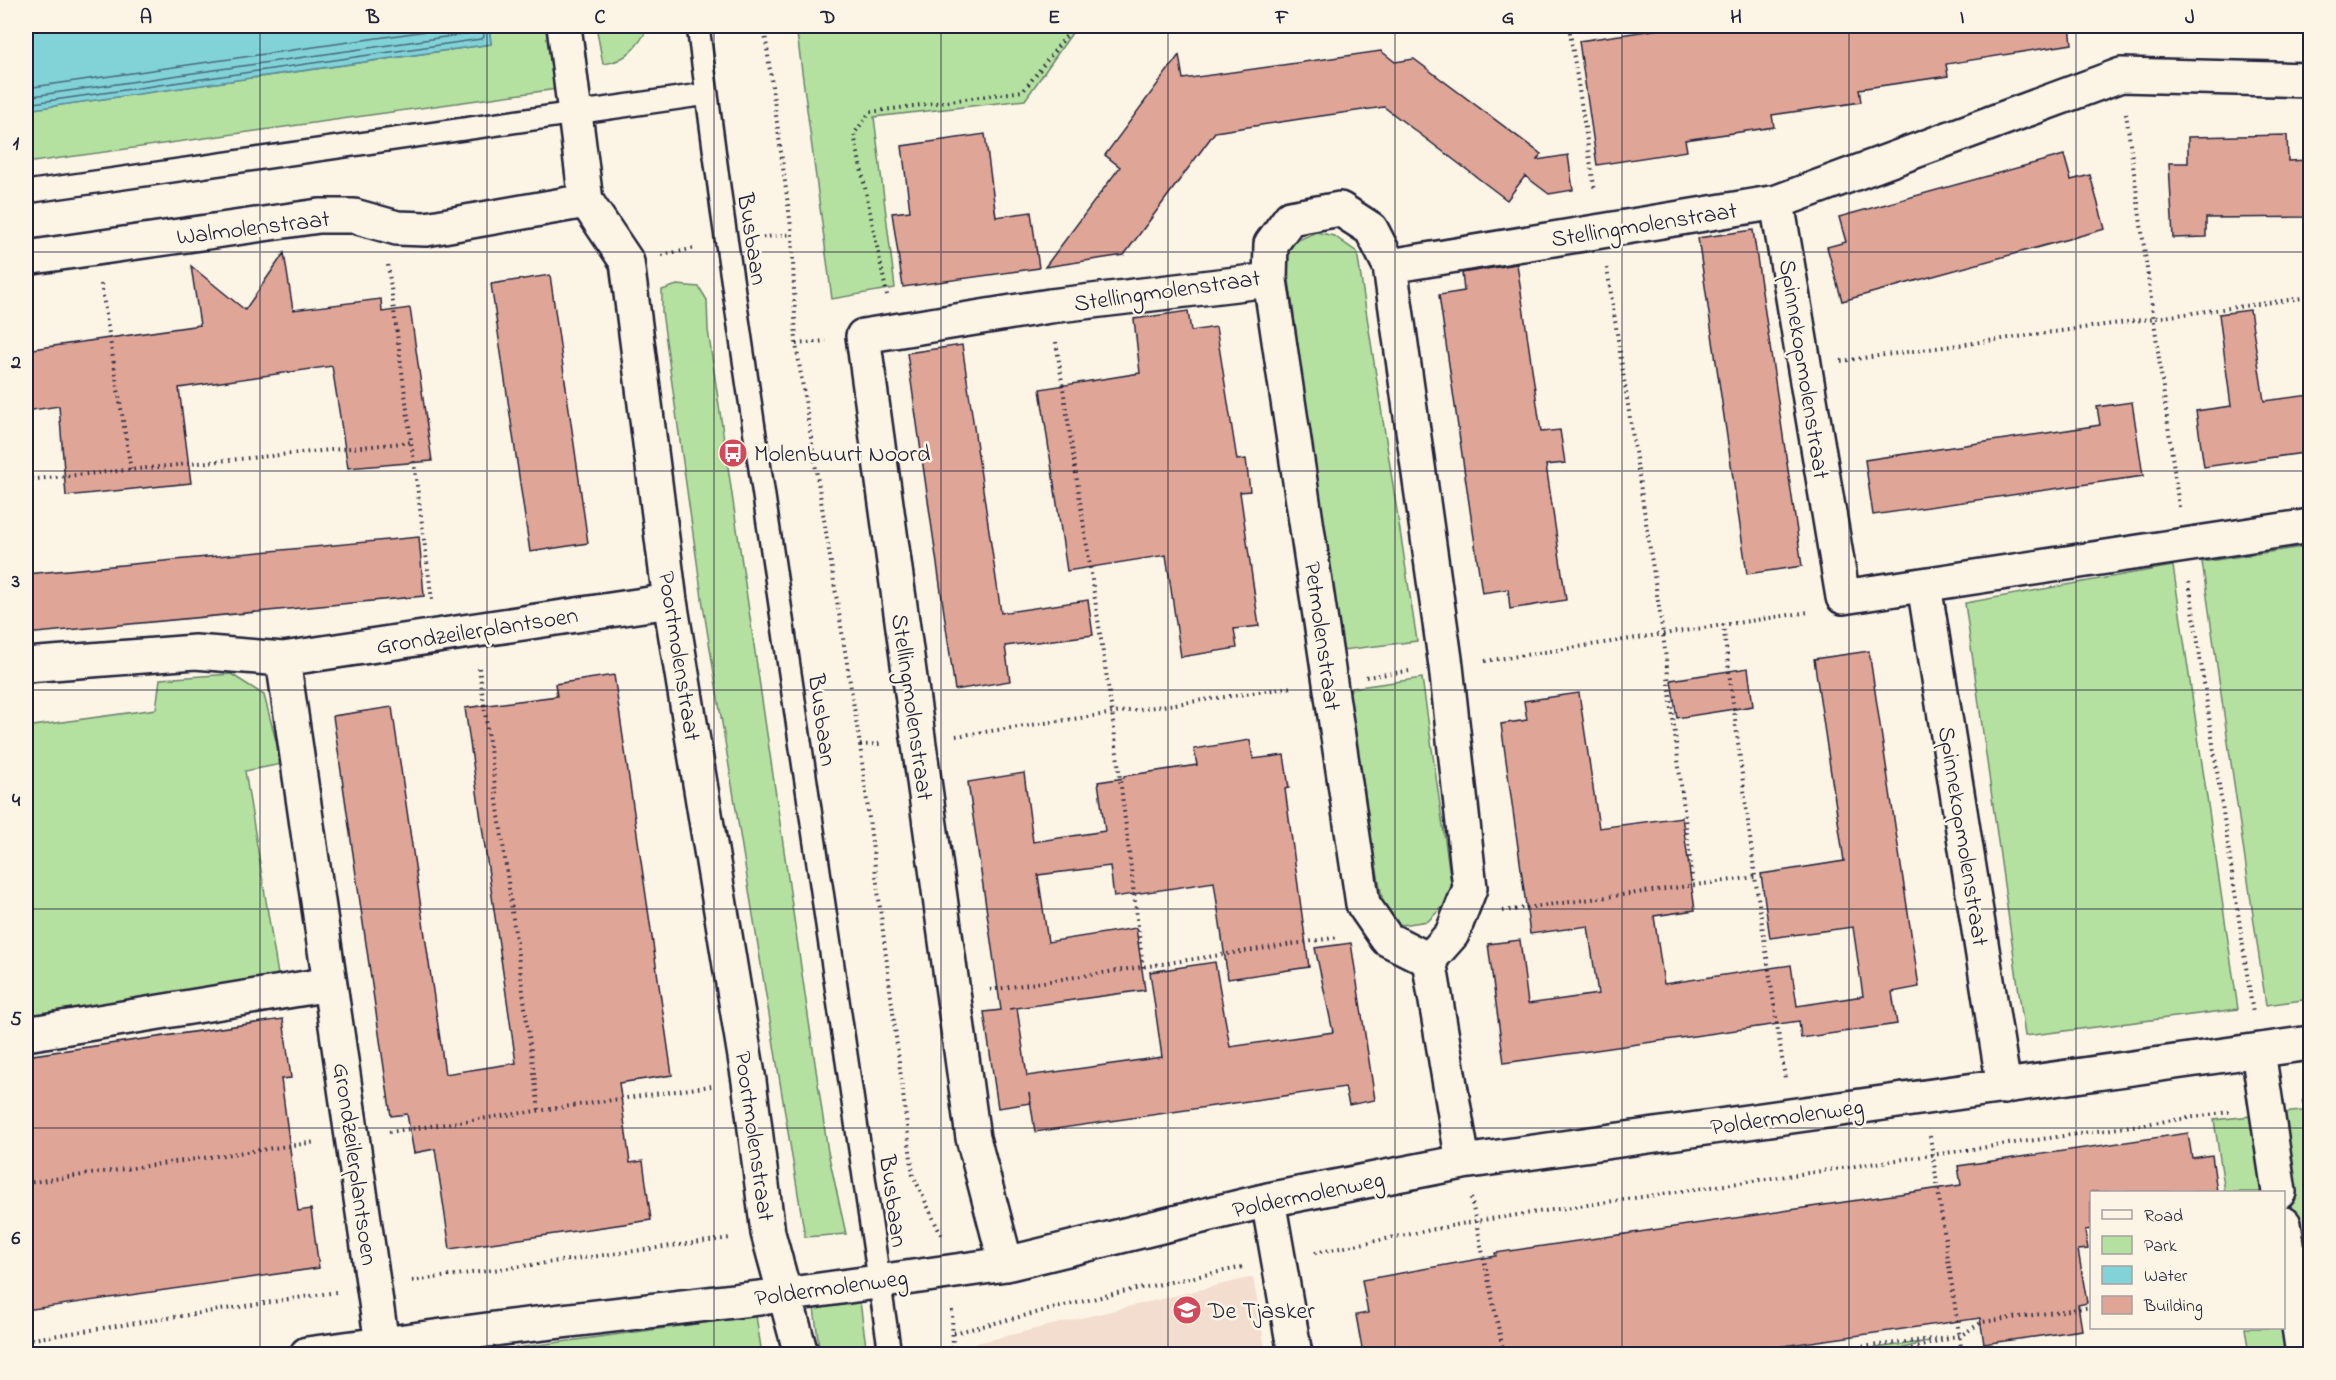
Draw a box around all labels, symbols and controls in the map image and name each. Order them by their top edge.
text: A [140,4,152,33]
text: B [365,4,380,33]
text: C [595,4,606,33]
text: D [820,4,835,33]
text: E [1048,4,1060,33]
text: F [1275,4,1289,33]
text: G [1502,4,1515,33]
text: H [1730,4,1742,33]
text: I [1960,4,1965,33]
text: J [2185,4,2195,33]
text: 1 [13,130,20,159]
street label: Busbaan [726,190,775,288]
street label: Stellingmolenstraat [1549,194,1740,258]
street label: Walmolenstraat [175,203,332,256]
street label: Spinnekopmolenstraat [1768,257,1837,482]
street label: Stellingmolenstraat [1072,262,1263,323]
text: 2 [10,349,21,378]
bus stop icon: Molenbuurt Noord [717,437,749,469]
place label: Molenbuurt Noord [754,438,931,473]
street label: Petmolenstraat [1293,560,1348,713]
text: 3 [11,568,20,597]
street label: Poortmolenstraat [647,569,708,744]
street label: Grondzeilerplantsoen [374,599,581,666]
street label: Stellingmolenstraat [880,612,941,803]
street label: Busbaan [797,671,844,769]
street label: Spinnekopmolenstraat [1927,724,1996,949]
text: 4 [12,787,21,816]
text: 5 [10,1006,22,1035]
street label: Poortmolenstraat [723,1049,782,1224]
street label: Grondzeilerplantsoen [322,1061,385,1268]
street label: Poldermolenweg [1709,1090,1866,1147]
street label: Busbaan [868,1152,915,1250]
street label: Poldermolenweg [1229,1163,1388,1230]
legend [2090,1191,2285,1329]
text: Road [2144,1204,2183,1230]
text: 6 [12,1225,21,1254]
text: Park [2144,1234,2177,1260]
street label: Poldermolenweg [753,1261,910,1318]
text: Water [2144,1264,2188,1290]
school or university icon: De Tjasker [1171,1294,1203,1326]
text: Building [2143,1294,2203,1321]
place label: De Tjasker [1207,1295,1315,1330]

